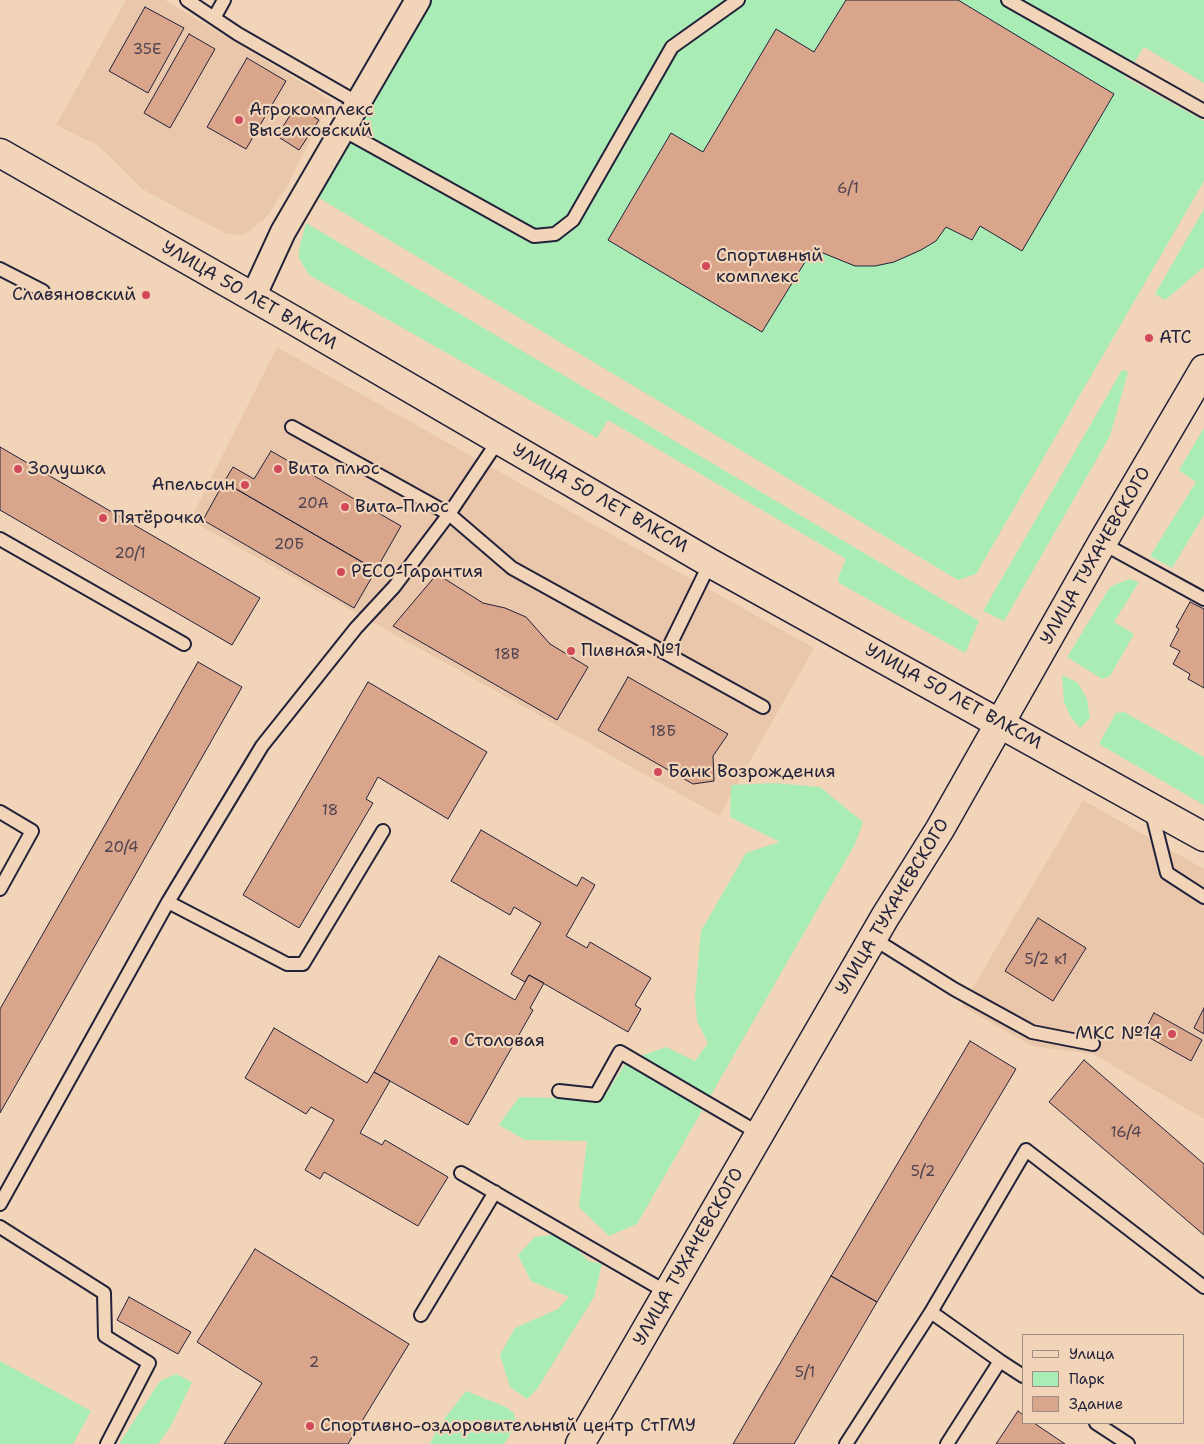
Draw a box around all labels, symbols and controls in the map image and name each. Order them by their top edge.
house number: 35Е [133,41,161,59]
place label: Агрокомплекс Выселковский [249,99,374,142]
marker: Агрокомплекс Выселковский [233,114,245,126]
house number: 6/1 [837,180,859,198]
street label: УЛИЦА 50 ЛЕТ ВЛКСМ [158,237,340,355]
place label: Спортивный комплекс [716,245,823,288]
marker: Спортивный комплекс [700,260,712,272]
place label: Славяновский [12,284,136,306]
marker: Славяновский [140,289,152,301]
place label: АТС [1159,327,1191,349]
marker: АТС [1143,332,1155,344]
street label: УЛИЦА 50 ЛЕТ ВЛКСМ [509,440,691,558]
place label: Золушка [28,458,106,480]
place label: Вита плюс [288,458,380,480]
marker: Золушка [12,463,24,475]
marker: Вита плюс [272,463,284,475]
street label: УЛИЦА ТУХАЧЕВСКОГО [1036,463,1156,649]
place label: Апельсин [151,474,235,496]
marker: Апельсин [239,479,251,491]
house number: 20А [297,495,329,513]
place label: Вита-Плюс [355,496,449,518]
marker: Вита-Плюс [339,501,351,513]
place label: Пятёрочка [113,507,204,529]
marker: Пятёрочка [97,512,109,524]
house number: 20Б [274,536,304,554]
house number: 20/1 [114,545,146,563]
place label: РЕСО-Гарантия [351,561,483,583]
marker: РЕСО-Гарантия [335,566,347,578]
street label: УЛИЦА 50 ЛЕТ ВЛКСМ [861,639,1045,755]
place label: Пивная №1 [581,640,681,662]
marker: Пивная №1 [565,645,577,657]
house number: 18В [494,646,520,664]
house number: 18Б [650,723,676,741]
place label: Банк Возрождения [668,761,836,783]
marker: Банк Возрождения [652,766,664,778]
house number: 18 [322,802,338,820]
street label: УЛИЦА ТУХАЧЕВСКОГО [832,815,954,999]
house number: 20/4 [103,839,139,857]
house number: 5/2 к1 [1024,951,1068,969]
place label: МКС №14 [1075,1023,1162,1045]
marker: МКС №14 [1166,1028,1178,1040]
place label: Столовая [464,1030,545,1052]
marker: Столовая [448,1035,460,1047]
house number: 16/4 [1110,1124,1142,1142]
house number: 5/2 [911,1163,935,1181]
street label: УЛИЦА ТУХАЧЕВСКОГО [629,1164,749,1350]
legend [1022,1334,1184,1424]
text: Улица [1069,1344,1114,1364]
house number: 2 [309,1354,319,1372]
house number: 5/1 [795,1364,815,1382]
text: Парк [1069,1369,1105,1389]
text: Здание [1069,1394,1123,1414]
place label: Спортивно-оздоровительный центр СтГМУ [320,1415,696,1437]
marker: Спортивно-оздоровительный центр СтГМУ [304,1420,316,1432]

